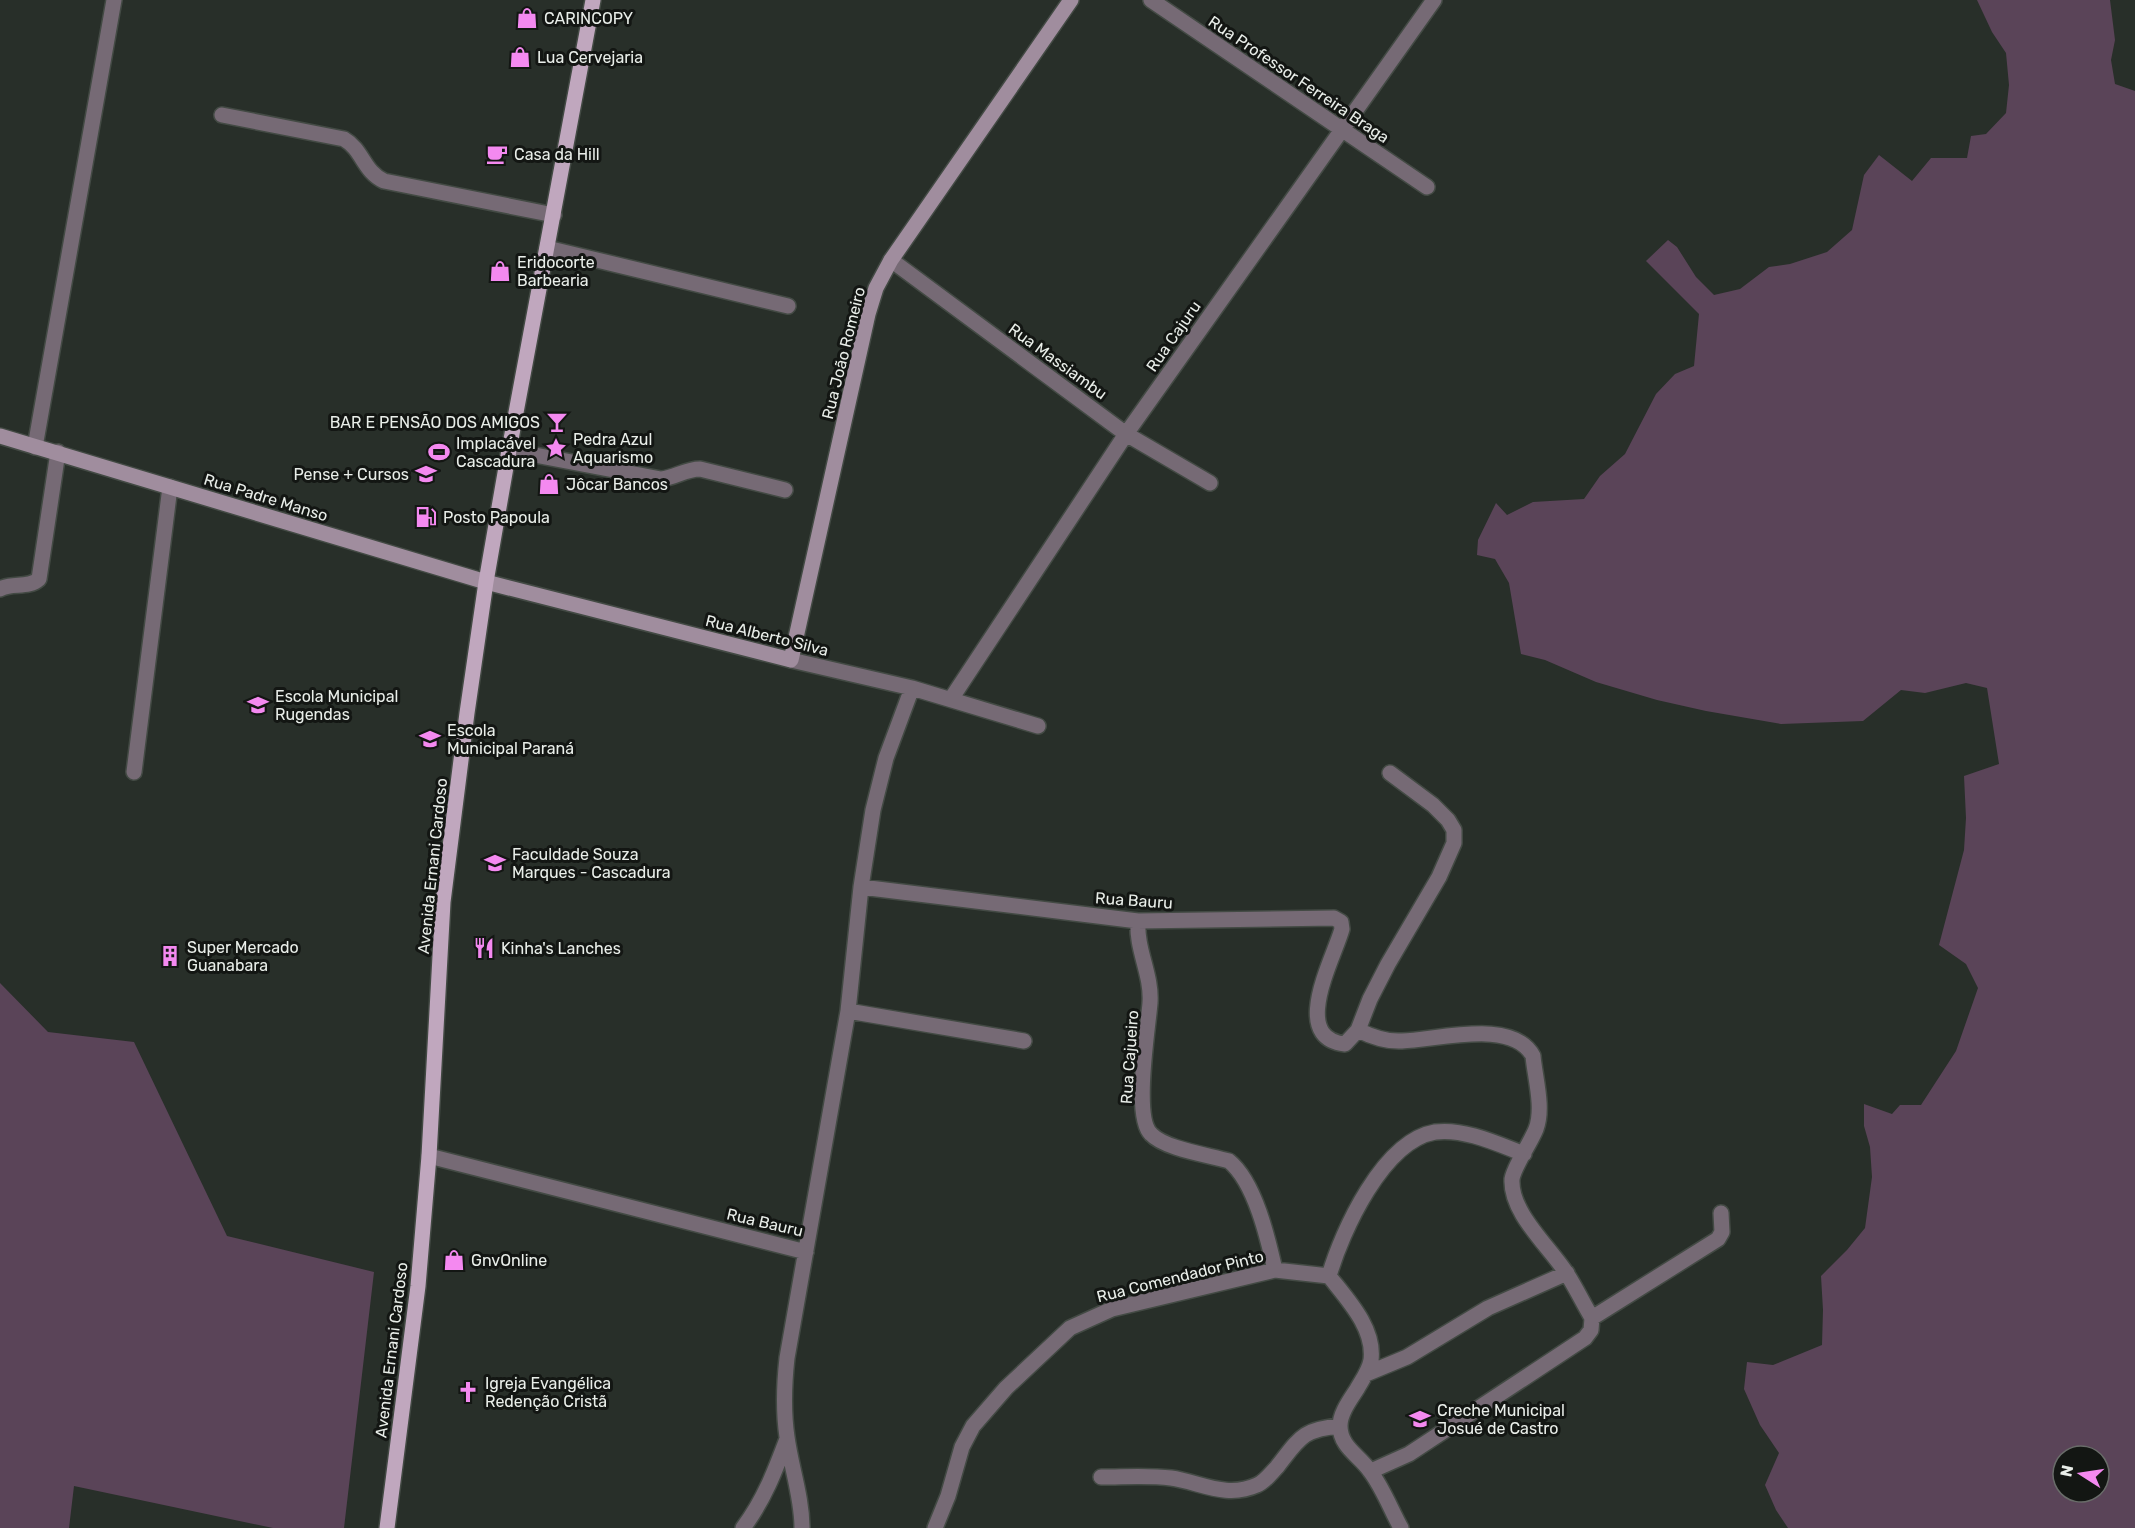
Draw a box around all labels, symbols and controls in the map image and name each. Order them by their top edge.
shop icon: CARINCOPY [515,6,539,30]
place label: CARINCOPY [544,9,633,28]
street label: Rua Professor Ferreira Braga [1205,12,1393,147]
shop icon: Lua Cervejaria [508,45,532,69]
place label: Lua Cervejaria [537,48,643,67]
cafe icon: Casa da Hill [485,142,509,166]
place label: Casa da Hill [514,145,600,164]
place label: Eridocorte Barbearia [517,253,595,290]
shop icon: Eridocorte Barbearia [488,259,512,283]
street label: Rua João Romeiro [818,285,869,421]
street label: Rua Cajuru [1142,297,1205,375]
street label: Rua Massiambu [1005,319,1111,403]
bar icon: BAR E PENSÃO DOS AMIGOS [545,410,569,434]
place label: BAR E PENSÃO DOS AMIGOS [330,413,540,432]
place label: Pedra Azul Aquarismo [573,430,653,467]
place label: Implacável Cascadura [456,434,536,471]
place icon: Pedra Azul Aquarismo [544,436,568,460]
sports icon: Implacável Cascadura [427,440,451,464]
school or university icon: Pense + Cursos [414,462,438,486]
place label: Pense + Cursos [293,465,409,484]
street label: Rua Padre Manso [202,470,330,525]
shop icon: Jôcar Bancos [537,472,561,496]
place label: Jôcar Bancos [566,475,668,494]
fuel station icon: Posto Papoula [414,505,438,529]
place label: Posto Papoula [443,508,550,527]
street label: Rua Alberto Silva [703,611,830,660]
place label: Escola Municipal Rugendas [275,687,398,724]
school or university icon: Escola Municipal Rugendas [246,693,270,717]
place label: Escola Municipal Paraná [447,721,574,758]
school or university icon: Escola Municipal Paraná [418,727,442,751]
street label: Avenida Ernani Cardoso [414,777,451,955]
place label: Faculdade Souza Marques - Cascadura [512,845,671,882]
school or university icon: Faculdade Souza Marques - Cascadura [483,851,507,875]
street label: Rua Bauru [1095,888,1173,913]
restaurant icon: Kinha's Lanches [472,936,496,960]
place label: Super Mercado Guanabara [187,938,299,975]
place label: Kinha's Lanches [501,939,621,958]
building icon: Super Mercado Guanabara [158,944,182,968]
street label: Rua Cajueiro [1117,1009,1142,1105]
street label: Rua Bauru [725,1204,805,1240]
street label: Rua Comendador Pinto [1095,1247,1266,1306]
shop icon: GnvOnline [442,1248,466,1272]
place label: GnvOnline [471,1251,547,1270]
street label: Avenida Ernani Cardoso [371,1261,412,1439]
place label: Igreja Evangélica Redenção Cristã [485,1374,611,1411]
church icon: Igreja Evangélica Redenção Cristã [456,1380,480,1404]
place label: Creche Municipal Josué de Castro [1437,1401,1565,1438]
school or university icon: Creche Municipal Josué de Castro [1408,1407,1432,1431]
north arrow [2051,1444,2111,1504]
text: N [2056,1463,2077,1479]

